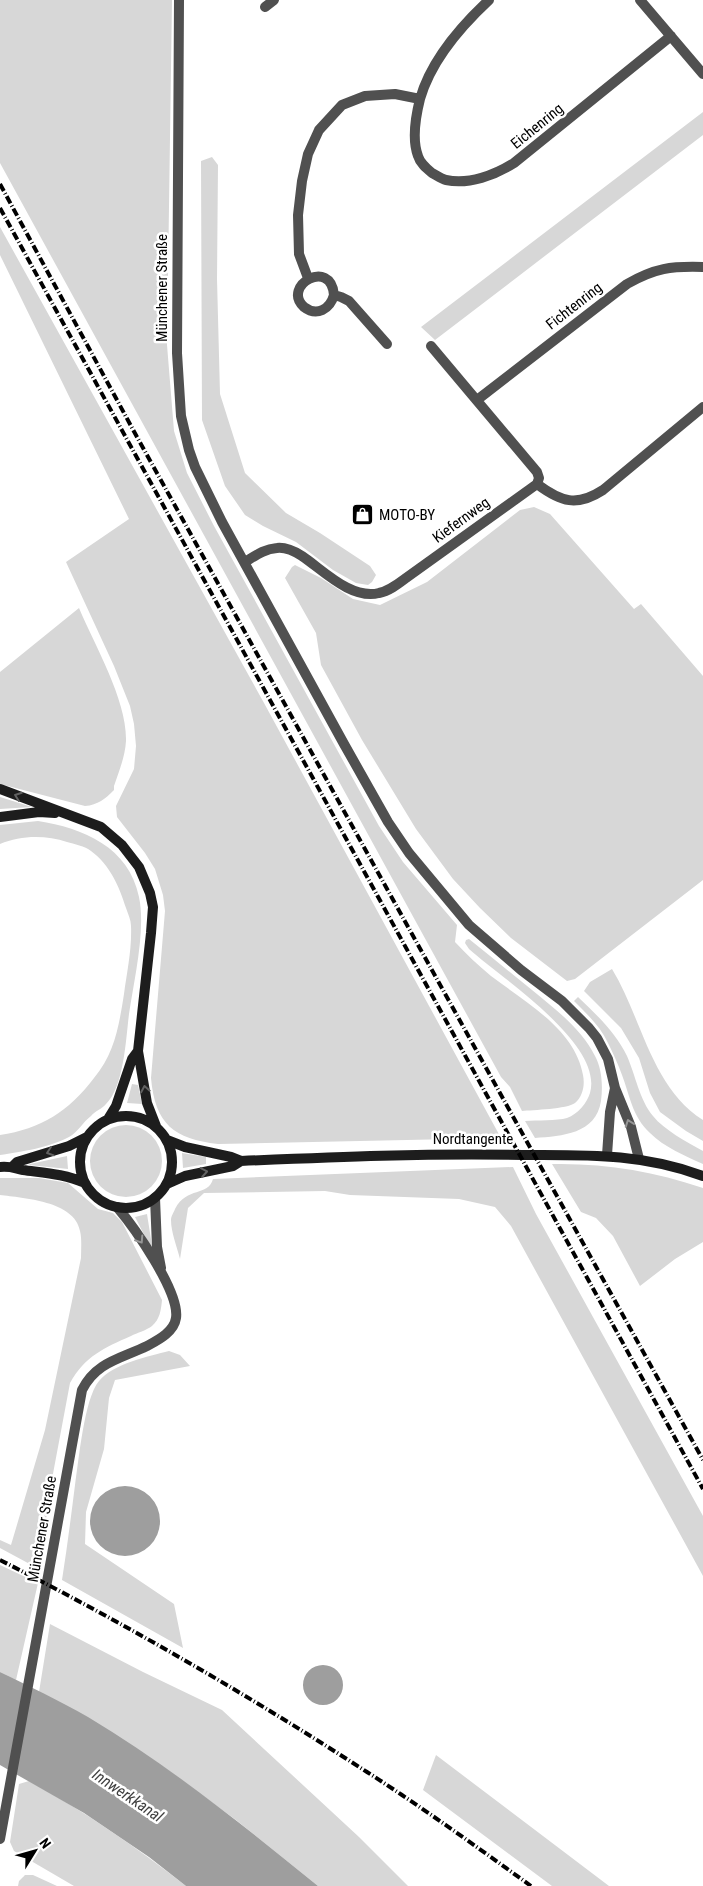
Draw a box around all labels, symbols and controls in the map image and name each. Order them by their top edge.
street label: Eichenring [507,99,567,153]
street label: Münchener Straße [153,234,171,342]
street label: Fichtenring [542,279,606,333]
street label: Kiefernweg [429,493,493,547]
shop icon: MOTO-BY [351,503,375,527]
place label: MOTO-BY [379,506,435,524]
one-way arrow [14,792,23,802]
one-way arrow [140,1085,150,1093]
one-way arrow [625,1119,635,1128]
street label: Nordtangente [433,1130,513,1148]
one-way arrow [46,1146,55,1156]
one-way arrow [200,1168,208,1178]
one-way arrow [134,1234,143,1243]
street label: Münchener Straße [24,1474,60,1584]
water label: Innwerkkanal [89,1765,167,1826]
north arrow [10,1826,60,1876]
text: N [36,1835,54,1851]

